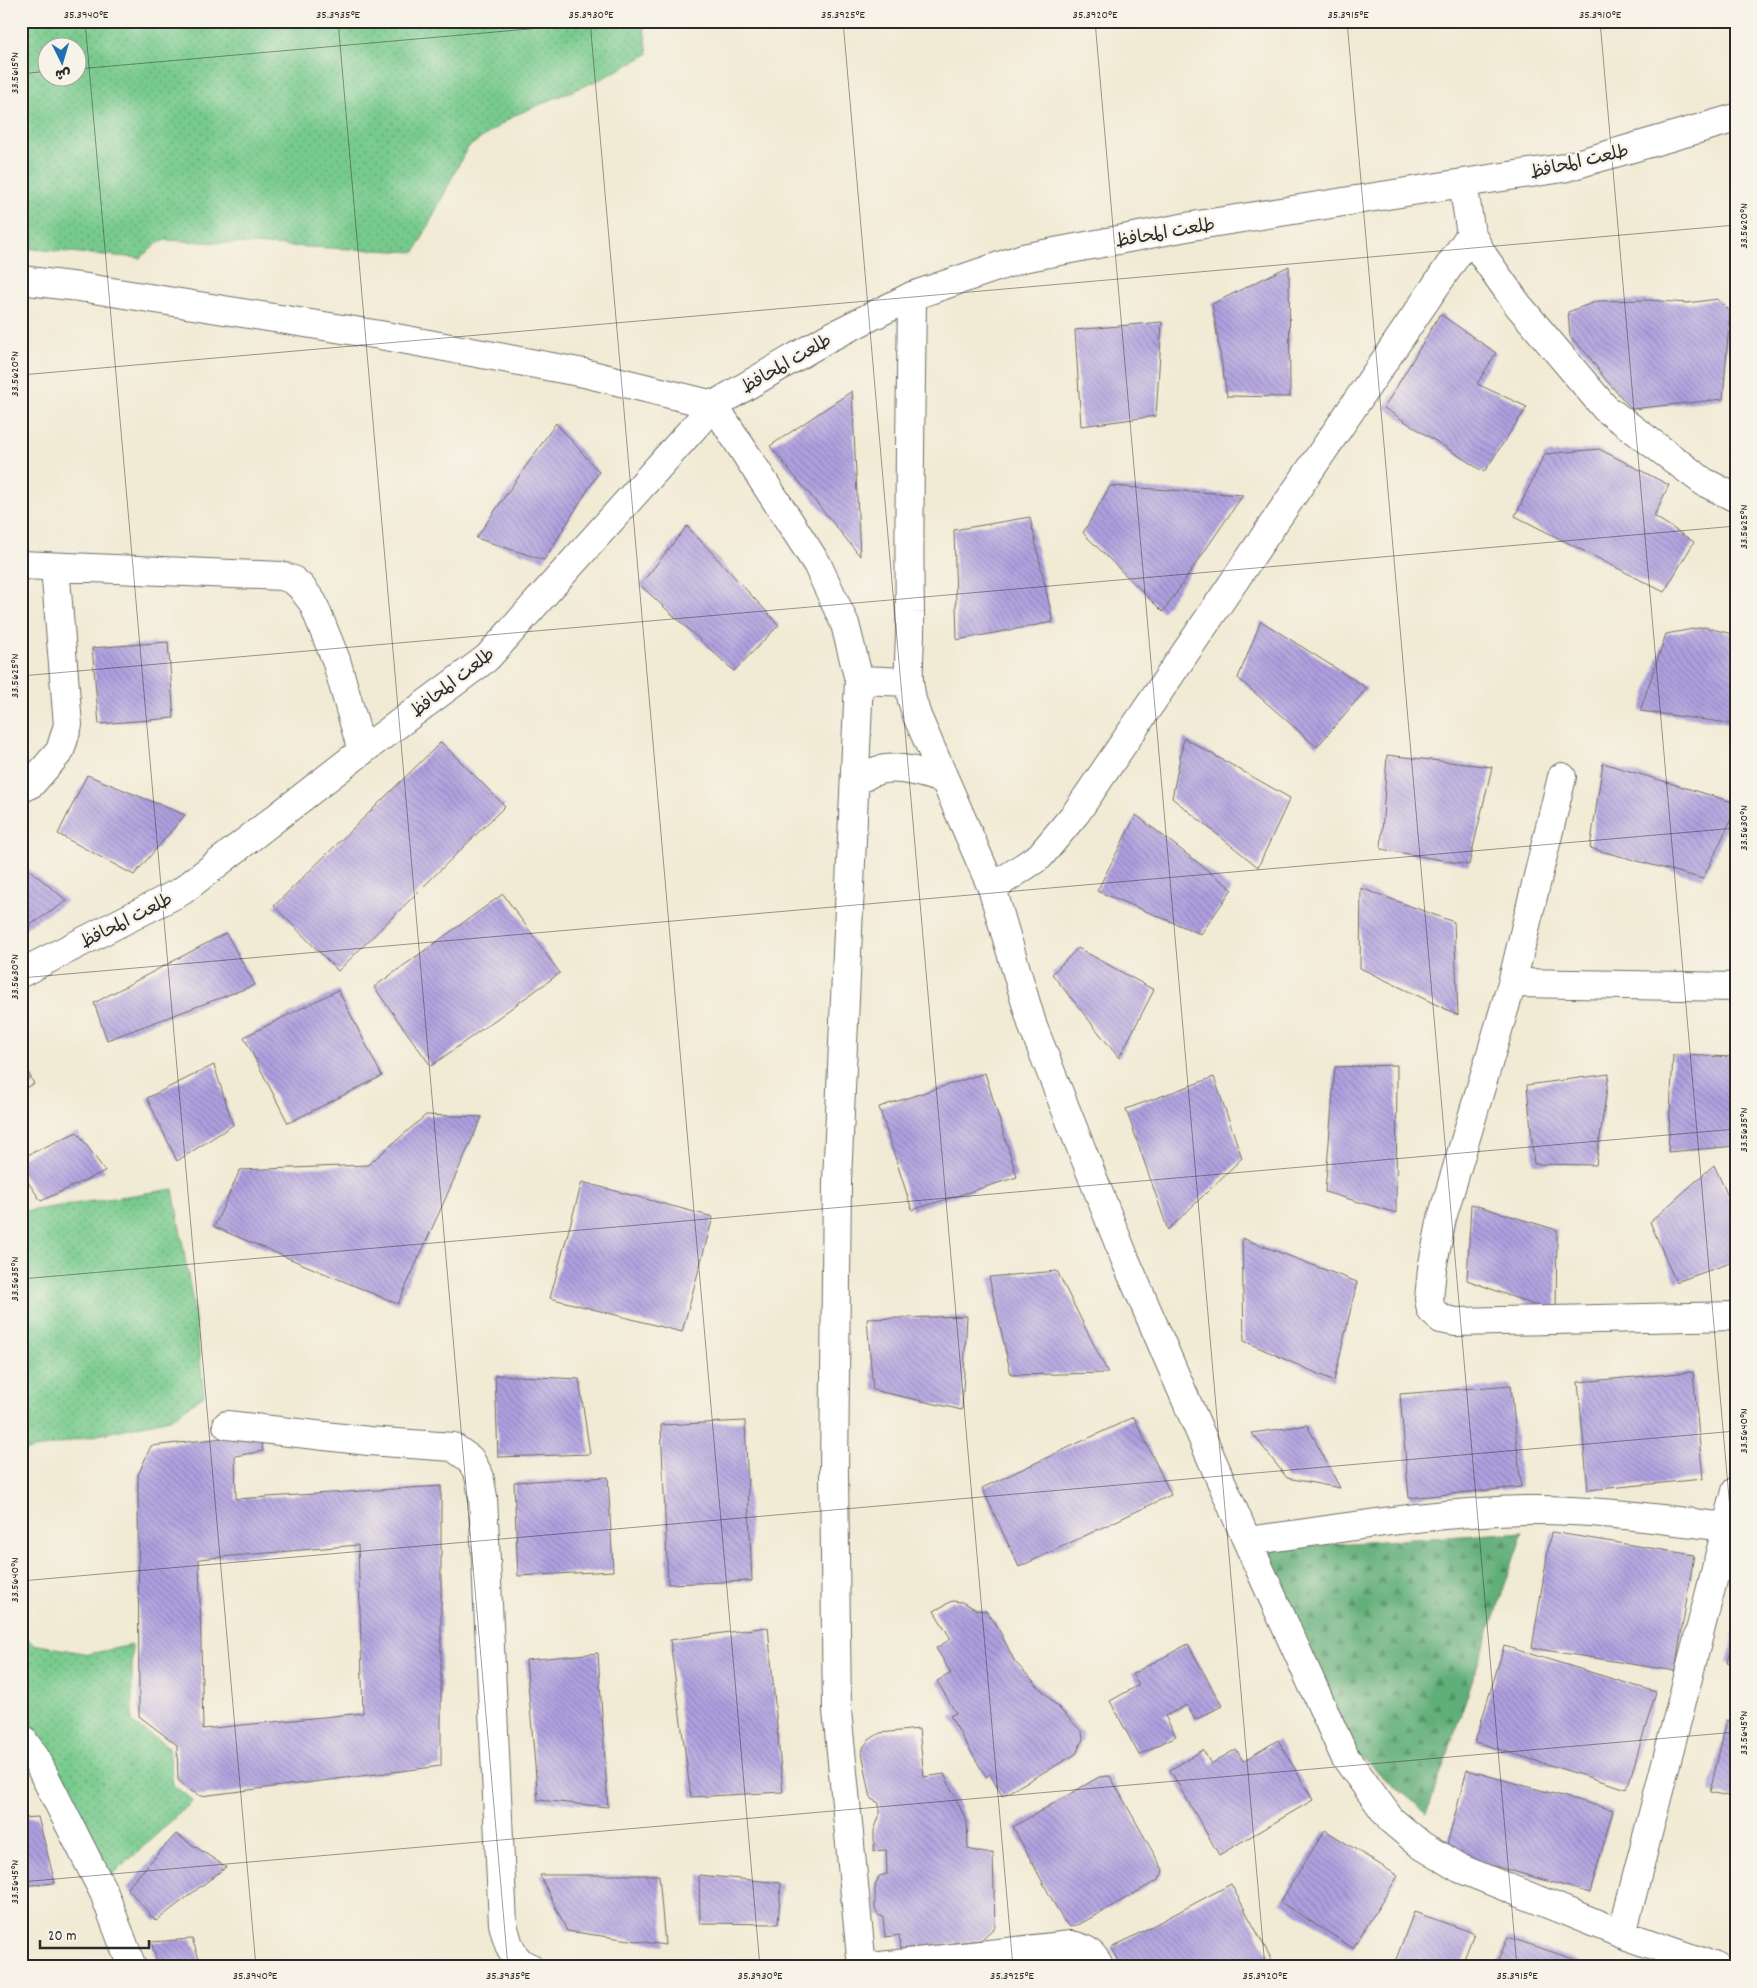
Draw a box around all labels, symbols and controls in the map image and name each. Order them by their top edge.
text: 35.3940°E [64,7,109,24]
text: 35.3935°E [316,7,360,24]
text: 35.3930°E [569,7,614,24]
text: 35.3925°E [821,7,865,24]
text: 35.3920°E [1073,7,1118,24]
text: 35.3915°E [1327,7,1369,24]
text: 35.3910°E [1579,7,1622,24]
north arrow [38,38,88,88]
text: 33.5615°N [7,52,24,94]
text: ش [54,62,72,84]
street label: طلعت المحافظ [1528,140,1632,187]
text: 33.5620°N [1736,203,1753,249]
street label: طلعت المحافظ [1114,213,1217,256]
street label: طلعت المحافظ [737,329,837,401]
text: 33.5620°N [7,351,24,397]
text: 33.5625°N [1736,505,1753,549]
street label: طلعت المحافظ [406,643,501,725]
text: 33.5625°N [7,654,24,698]
text: 33.5630°N [1736,805,1753,851]
street label: طلعت المحافظ [76,888,178,956]
text: 33.5630°N [7,954,24,1000]
text: 33.5635°N [1736,1108,1753,1152]
text: 33.5635°N [7,1257,24,1301]
text: 33.5640°N [1736,1408,1753,1454]
text: 33.5640°N [7,1557,24,1603]
text: 33.5645°N [1736,1711,1753,1755]
text: 33.5645°N [7,1860,24,1904]
scale bar [40,1918,149,1950]
text: 20 m [48,1926,76,1948]
text: 35.3940°E [233,1968,278,1985]
text: 35.3935°E [486,1968,530,1985]
text: 35.3930°E [738,1968,783,1985]
text: 35.3925°E [990,1968,1034,1985]
text: 35.3920°E [1243,1968,1288,1985]
text: 35.3915°E [1496,1968,1538,1985]

